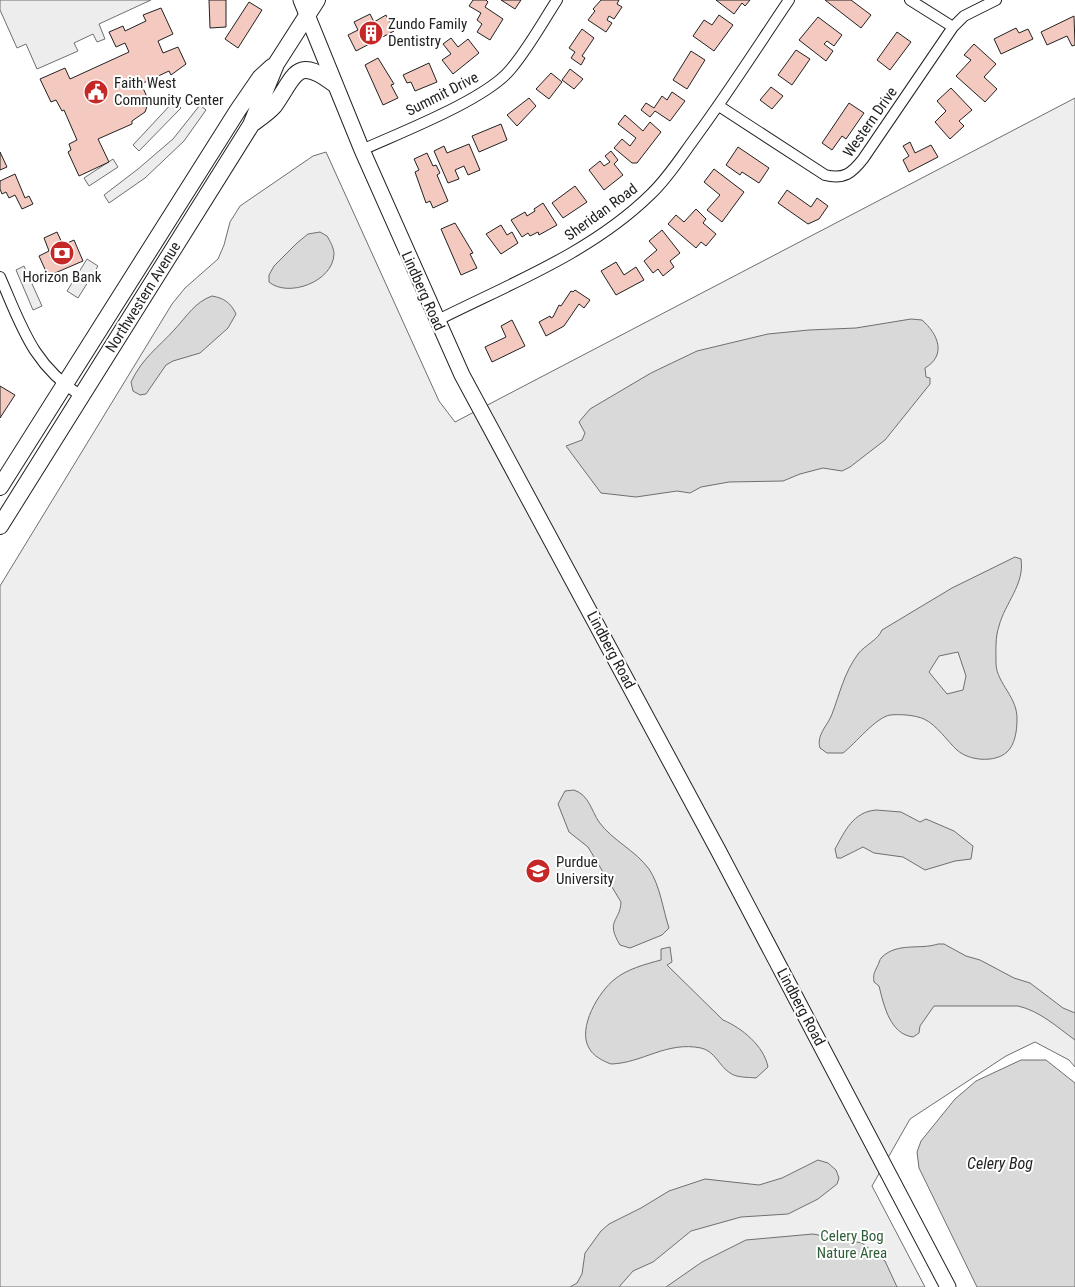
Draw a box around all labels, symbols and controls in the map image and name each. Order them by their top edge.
place label: Zundo Family Dentistry [388,15,467,50]
building icon: Zundo Family Dentistry [358,20,384,46]
street label: Summit Drive [403,68,481,120]
place label: Faith West Community Center [114,74,224,109]
public building icon: Faith West Community Center [83,79,109,105]
street label: Western Drive [839,83,901,161]
street label: Sheridan Road [561,180,641,244]
street label: Northwestern Avenue [102,238,184,356]
bank icon: Horizon Bank [49,240,75,266]
street label: Lindberg Road [397,248,449,334]
place label: Horizon Bank [23,268,102,286]
street label: Lindberg Road [583,608,639,692]
place label: Purdue University [556,853,614,888]
school or university icon: Purdue University [525,858,551,884]
street label: Lindberg Road [773,965,829,1049]
water label: Celery Bog [967,1154,1033,1173]
park label: Celery Bog Nature Area [817,1227,887,1262]

